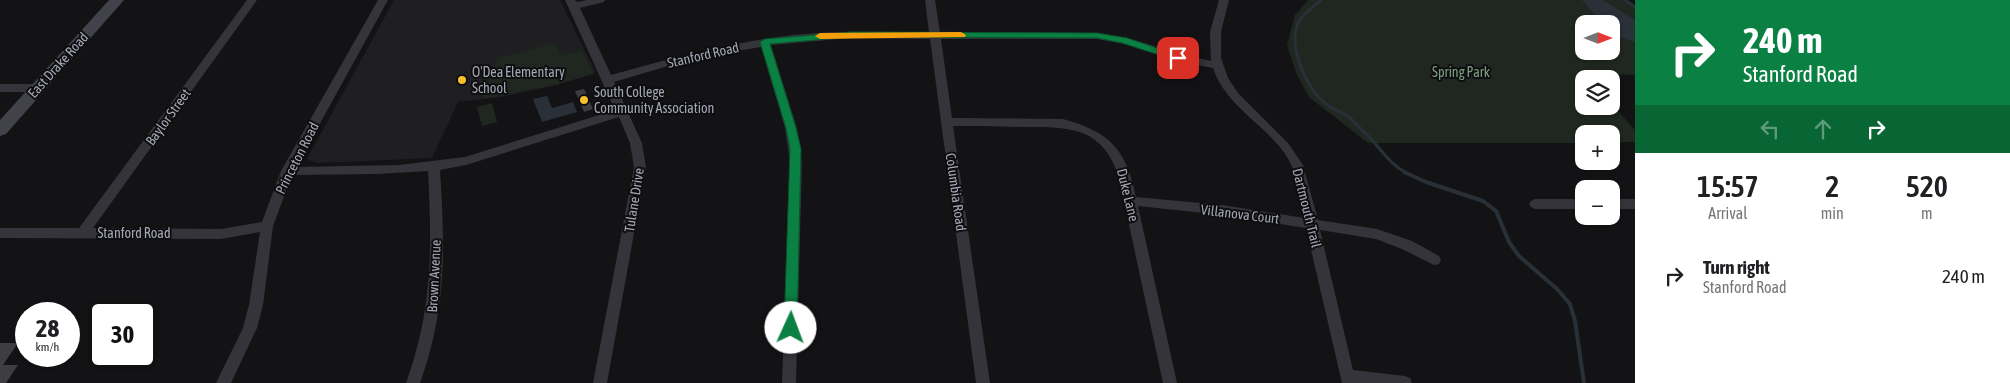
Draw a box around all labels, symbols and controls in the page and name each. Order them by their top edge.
north arrow [1575,15,1620,60]
map controls [1575,15,1620,225]
icon: right [1660,20,1725,85]
text: 240 m [1743,20,1822,60]
street label: East Drake Road [24,29,92,101]
pin [1157,37,1199,79]
street label: Stanford Road [666,39,740,71]
icon: arrive [1164,44,1192,72]
text: Stanford Road [1743,61,1858,87]
place label: O'Dea Elementary School [472,64,565,96]
park label: Spring Park [1432,64,1490,80]
button: layers [1575,70,1620,115]
marker: O'Dea Elementary School [456,74,468,86]
place label: South College Community Association [594,84,714,116]
street label: Baylor Street [142,86,194,148]
marker: South College Community Association [578,94,590,106]
icon: left [1756,115,1784,143]
icon: ahead [1809,115,1837,143]
icon: right [1862,115,1890,143]
street label: Princeton Road [272,119,322,197]
button: + [1575,125,1620,170]
street label: Columbia Road [943,152,969,232]
street label: Tulane Drive [621,167,647,233]
street label: Duke Lane [1114,167,1142,223]
street label: Dartmouth Trail [1289,167,1325,250]
text: 15:57 [1697,169,1759,203]
text: 2 [1825,169,1839,203]
text: 520 [1906,169,1948,203]
button: − [1575,180,1620,225]
street label: Villanova Court [1200,201,1280,227]
text: Arrival [1708,204,1747,222]
text: min [1821,204,1844,222]
text: m [1921,204,1933,222]
street label: Stanford Road [97,225,171,241]
street label: Brown Avenue [424,239,444,313]
text: Turn right [1703,256,1770,278]
icon: right [1660,262,1688,290]
text: 240 m [1942,265,1985,287]
text: Stanford Road [1703,278,1787,296]
position arrow [764,301,816,353]
speed limit sign: 30 [90,302,155,367]
text: 28 [36,314,59,342]
text: km/h [36,340,59,354]

